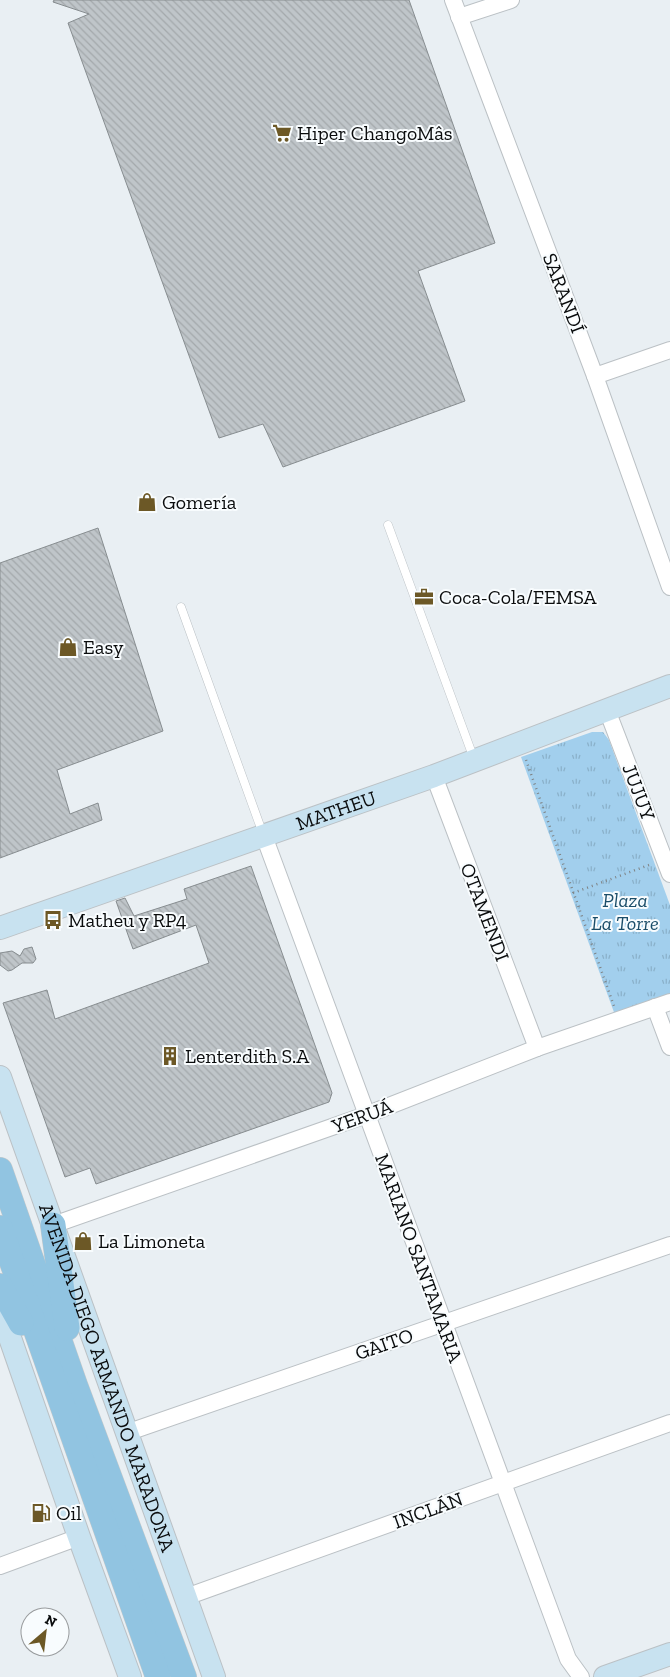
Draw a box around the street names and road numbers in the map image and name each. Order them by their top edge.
street label: SARANDÍ [538,250,590,336]
street label: JUJUY [617,760,661,824]
street label: MATHEU [293,785,379,835]
street label: OTAMENDI [455,860,515,964]
street label: YERUÁ [328,1094,396,1138]
street label: MARIANO SANTAMARIA [370,1150,468,1367]
street label: AVENIDA DIEGO ARMANDO MARADONA [34,1200,181,1556]
street label: GAITO [352,1323,416,1365]
street label: INCLÁN [390,1486,466,1534]

